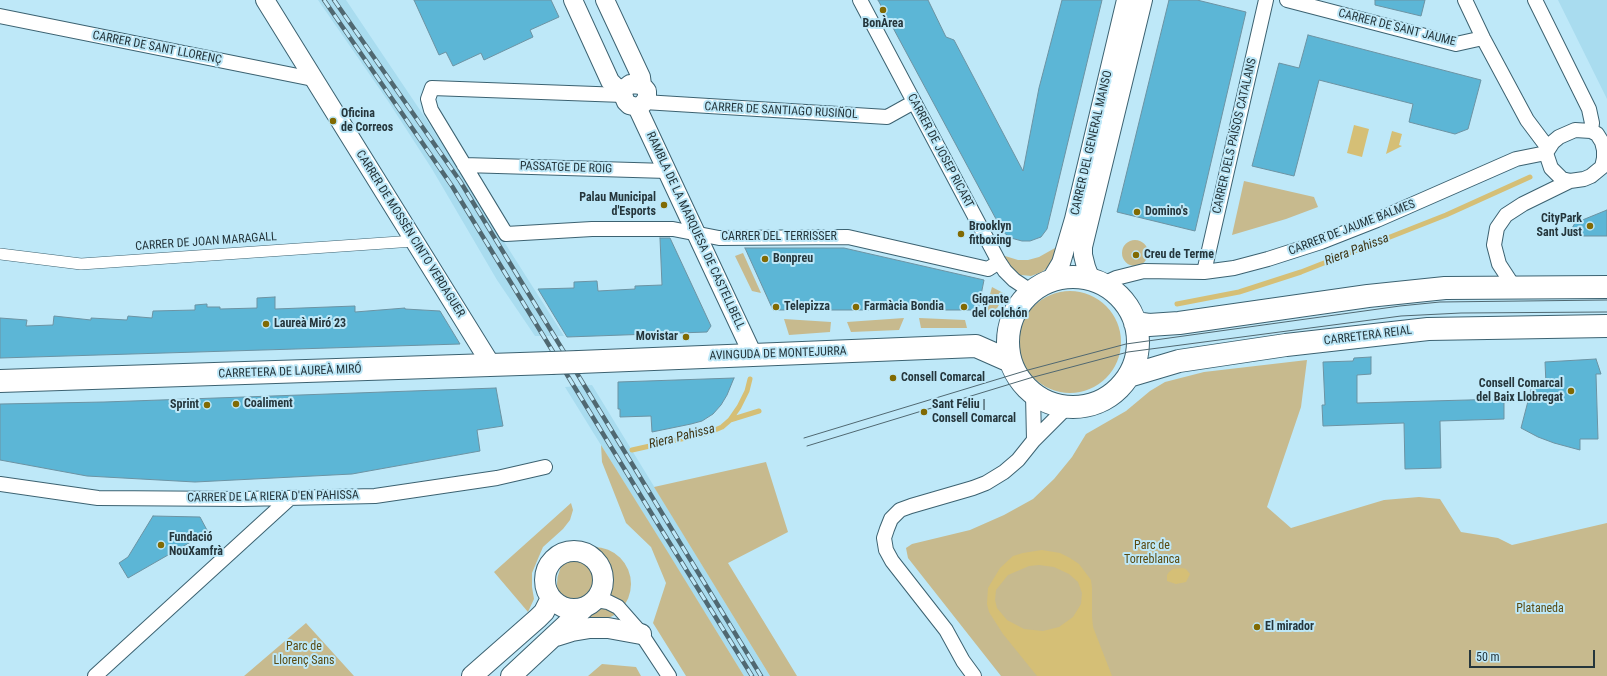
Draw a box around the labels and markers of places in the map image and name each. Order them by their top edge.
marker: BonÀrea [878,5,888,15]
place label: BonÀrea [862,17,904,31]
place label: Oficina de Correos [341,107,393,135]
marker: Oficina de Correos [328,116,338,126]
place label: Palau Municipal d'Esports [579,191,656,219]
marker: Palau Municipal d'Esports [659,200,669,210]
place label: Domino's [1145,205,1188,219]
marker: Domino's [1132,207,1142,217]
place label: CityPark Sant Just [1537,212,1582,240]
place label: Brooklyn fitboxing [969,220,1011,248]
marker: CityPark Sant Just [1585,221,1595,231]
marker: Brooklyn fitboxing [956,229,966,239]
place label: Creu de Terme [1144,248,1214,262]
marker: Creu de Terme [1131,250,1141,260]
place label: Bonpreu [773,252,813,266]
marker: Bonpreu [760,254,770,264]
place label: Gigante del colchón [972,293,1027,321]
place label: Telepizza [784,300,830,314]
place label: Farmàcia Bondia [864,300,944,314]
marker: Telepizza [771,302,781,312]
marker: Farmàcia Bondia [851,302,861,312]
marker: Gigante del colchón [959,302,969,312]
place label: Laureà Miró 23 [274,317,346,331]
marker: Laureà Miró 23 [261,319,271,329]
place label: Movistar [636,330,678,344]
marker: Movistar [681,332,691,342]
place label: Consell Comarcal [901,371,985,385]
marker: Consell Comarcal [888,373,898,383]
place label: Consell Comarcal del Baix Llobregat [1476,377,1563,405]
marker: Consell Comarcal del Baix Llobregat [1566,386,1576,396]
place label: Coaliment [244,397,293,411]
place label: Sprint [170,398,199,412]
place label: Sant Feliu | Consell Comarcal [932,398,1016,426]
marker: Coaliment [231,399,241,409]
marker: Sprint [202,400,212,410]
marker: Sant Feliu | Consell Comarcal [919,407,929,417]
place label: Fundació NouXamfrà [169,531,223,559]
marker: Fundació NouXamfrà [156,540,166,550]
place label: El mirador [1265,620,1314,634]
marker: El mirador [1252,622,1262,632]

